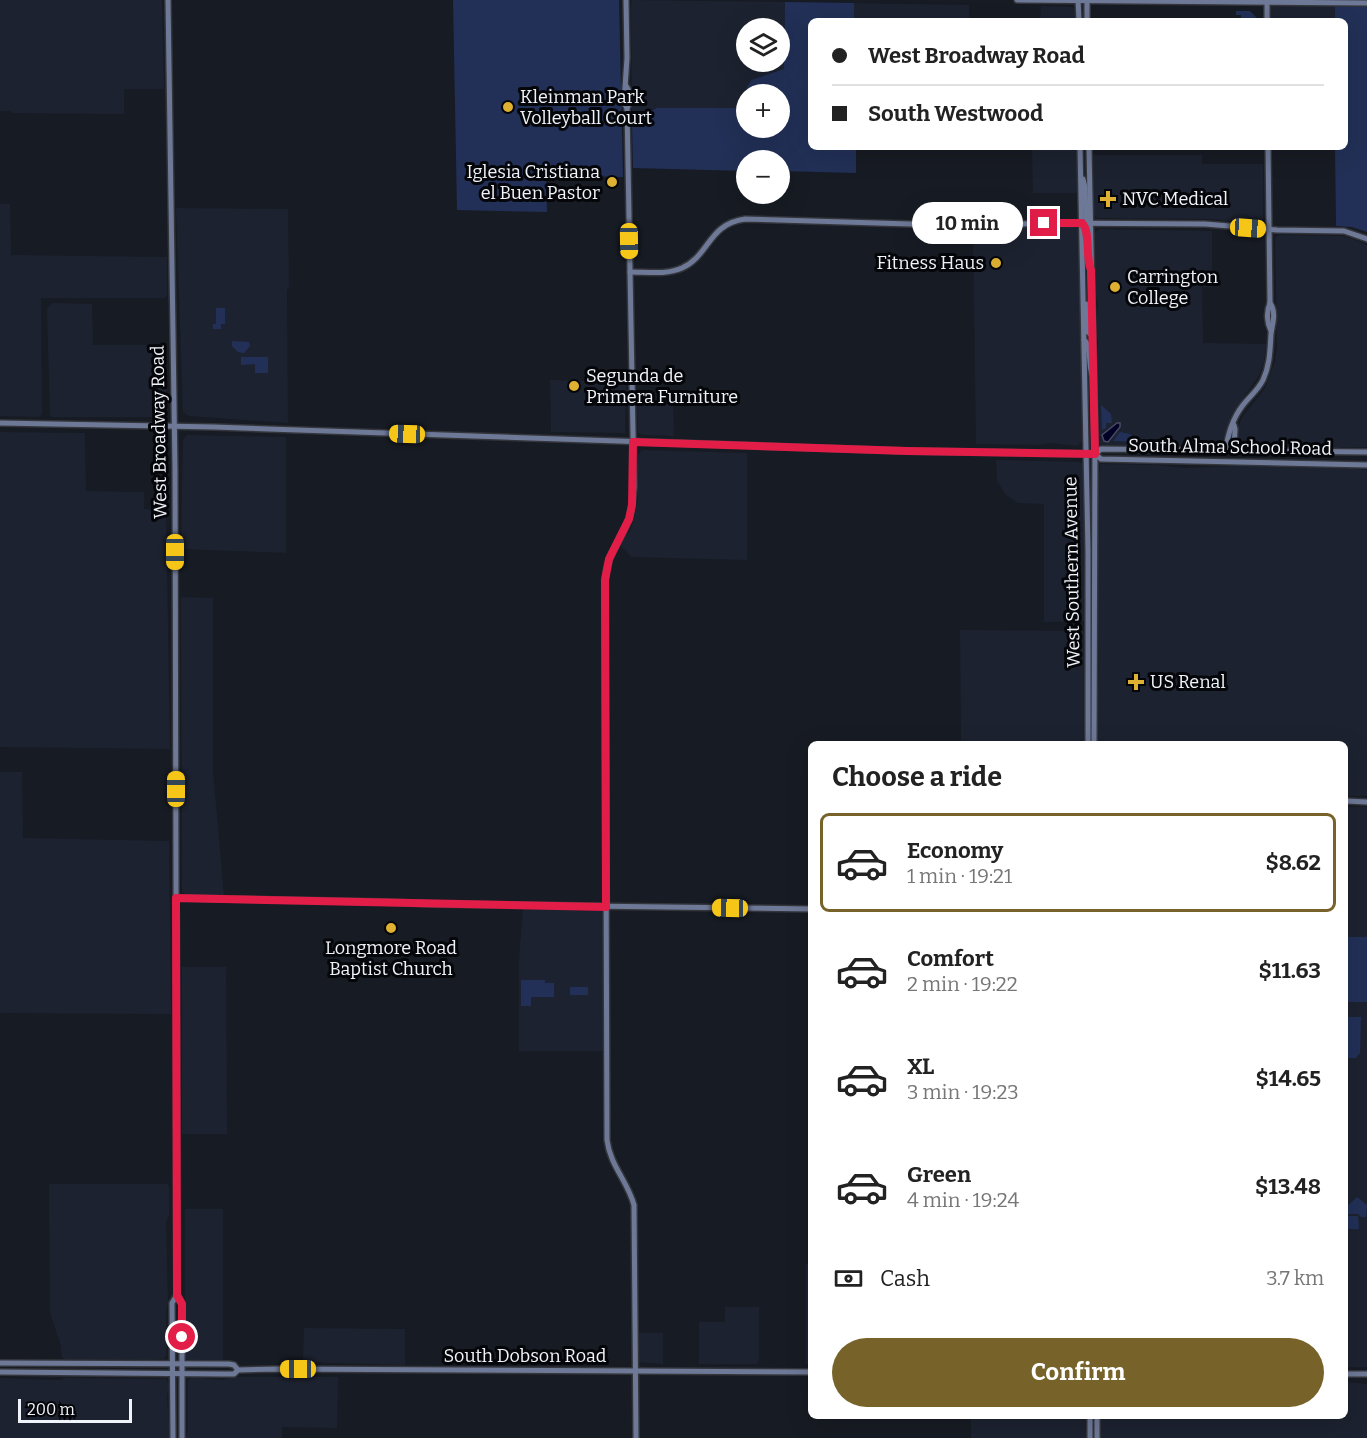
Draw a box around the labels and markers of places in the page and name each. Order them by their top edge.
place label: Kleinman Park Volleyball Court [520,86,652,129]
marker: Kleinman Park Volleyball Court [501,100,515,114]
place label: Iglesia Cristiana el Buen Pastor [466,161,600,204]
marker: Iglesia Cristiana el Buen Pastor [605,175,619,189]
place label: NVC Medical [1122,188,1228,210]
marker: NVC Medical [1099,190,1117,208]
place label: Fitness Haus [877,252,984,274]
marker: Fitness Haus [989,256,1003,270]
place label: Carrington College [1127,266,1219,309]
marker: Carrington College [1108,280,1122,294]
place label: Segunda de Primera Furniture [586,365,738,408]
marker: Segunda de Primera Furniture [567,379,581,393]
place label: US Renal [1150,671,1226,693]
marker: US Renal [1127,673,1145,691]
marker: Longmore Road Baptist Church [384,921,398,935]
place label: Longmore Road Baptist Church [325,937,457,980]

